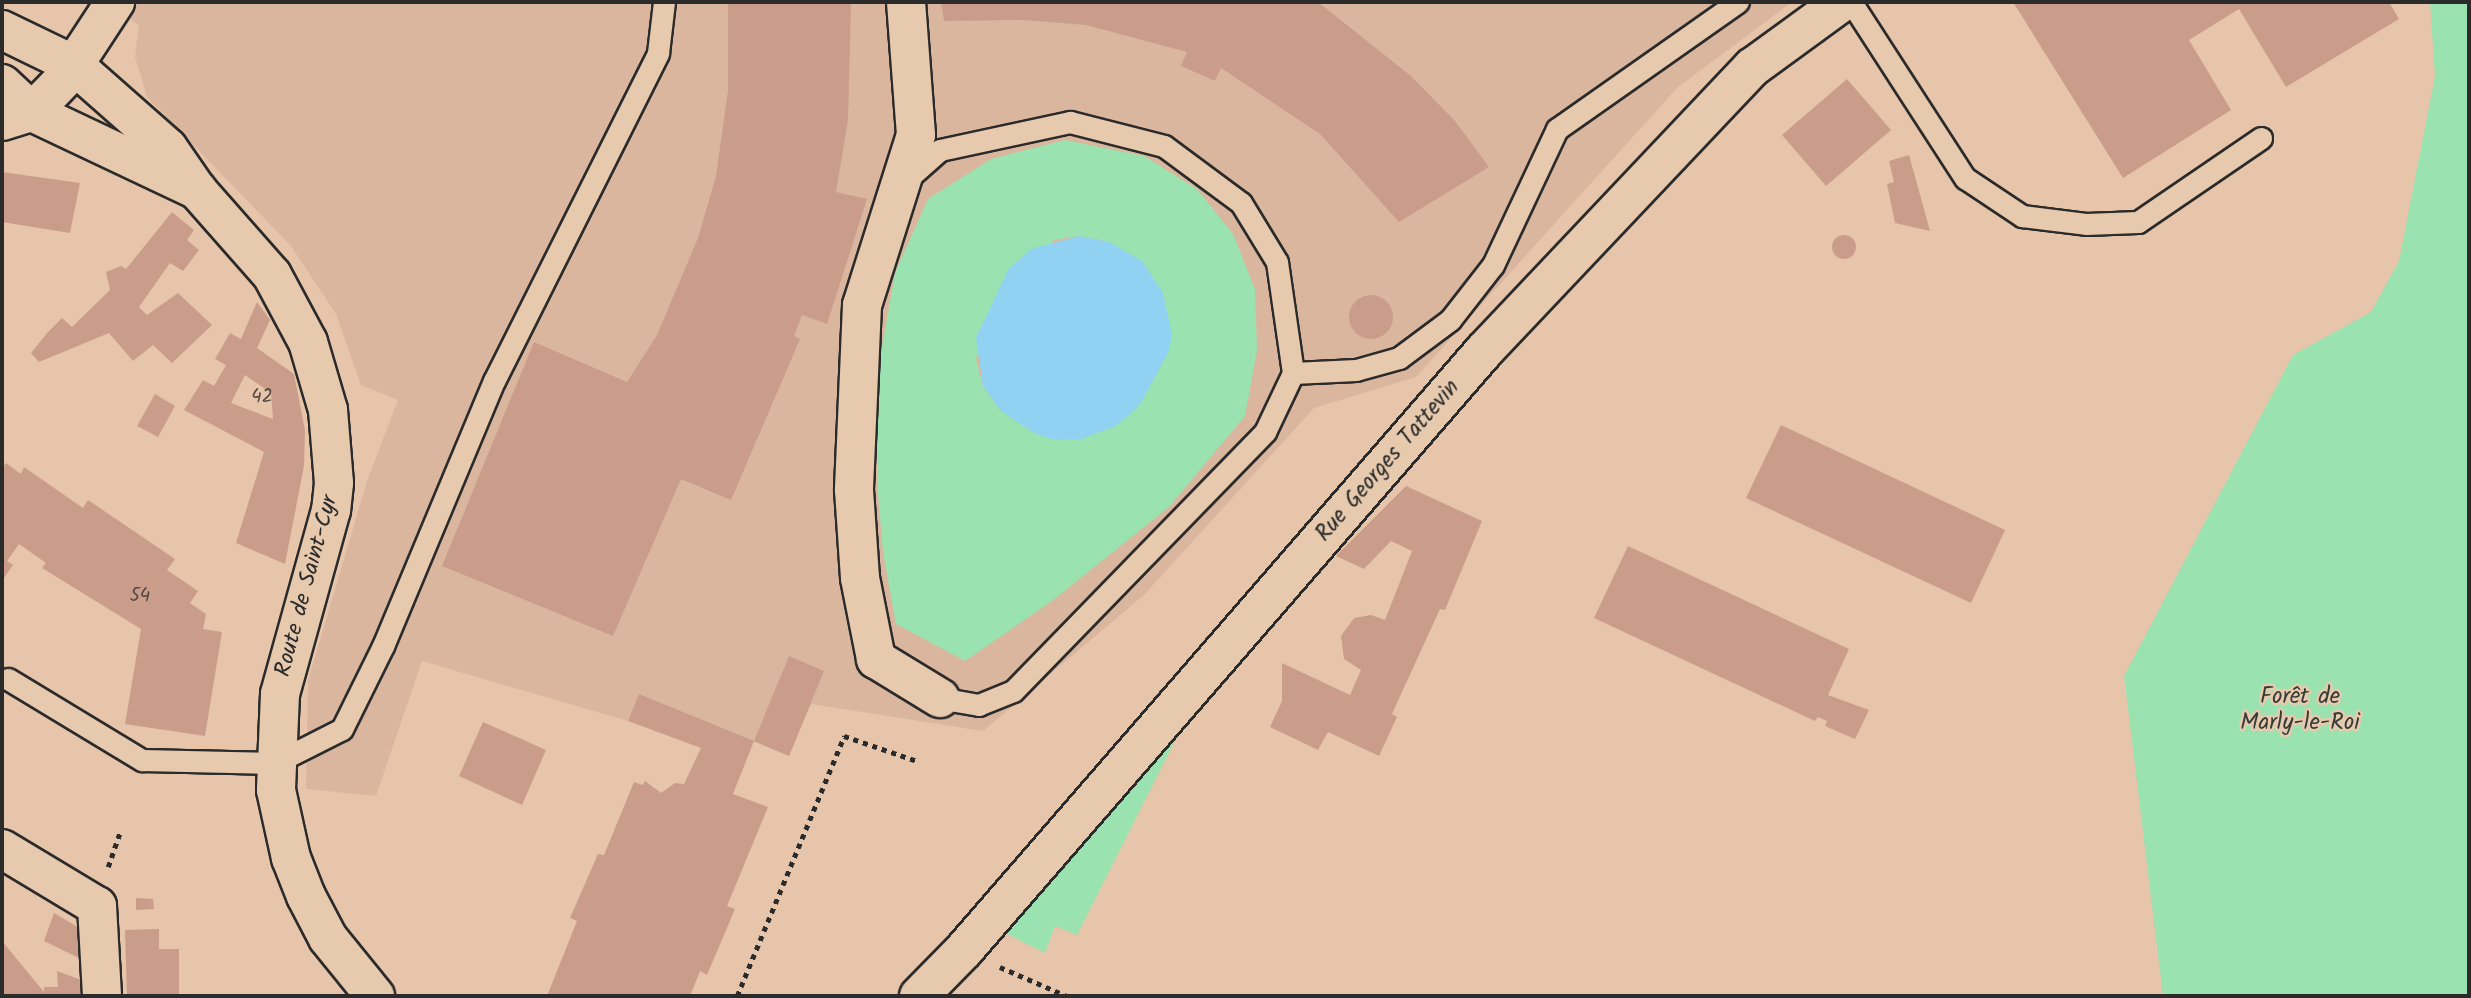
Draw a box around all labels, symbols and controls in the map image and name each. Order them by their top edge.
street label: Rue Georges Tattevin [1310,374,1466,548]
house number: 42 [251,387,273,409]
street label: Route de Saint-Cyr [269,492,345,680]
house number: 54 [130,586,150,608]
park label: Forêt de Marly-le-Roi [2240,683,2360,737]

